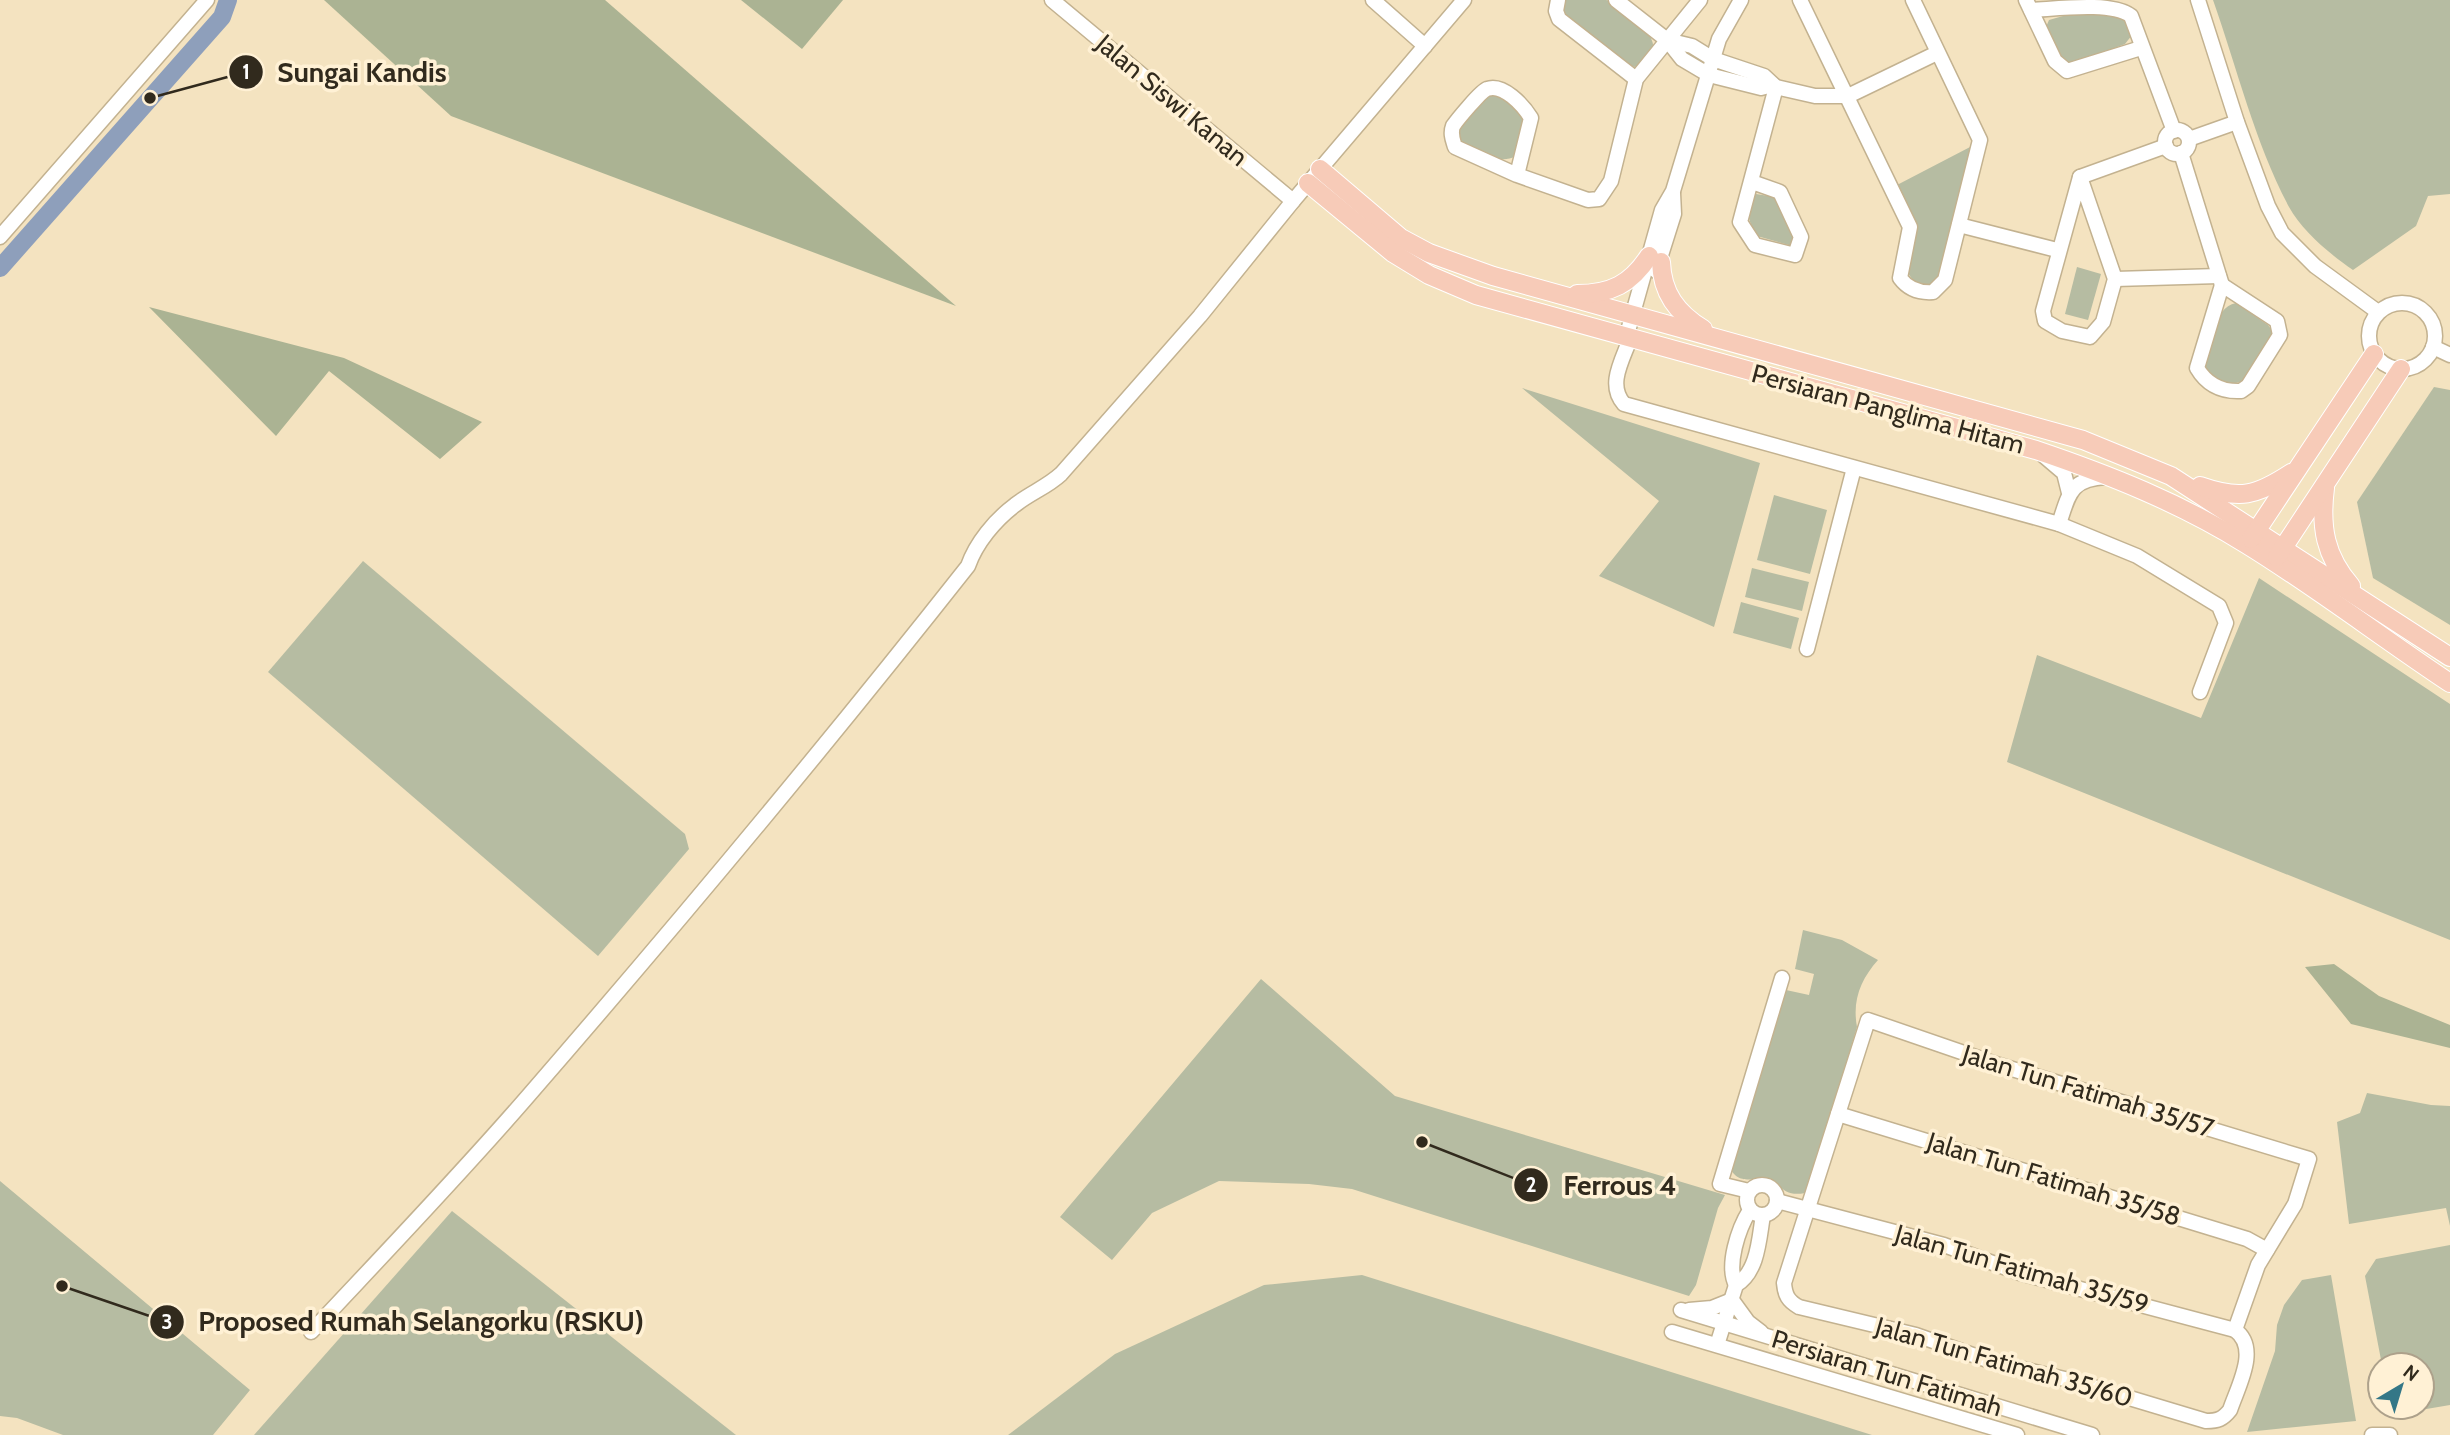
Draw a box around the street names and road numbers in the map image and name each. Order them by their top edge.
street label: Jalan Siswi Kanan [1089,27,1254,173]
street label: Persiaran Panglima Hitam [1748,357,2028,461]
street label: Jalan Tun Fatimah 35/57 [1958,1037,2217,1144]
street label: Jalan Tun Fatimah 35/58 [1922,1125,2185,1233]
street label: Jalan Tun Fatimah 35/59 [1890,1217,2153,1321]
street label: Jalan Tun Fatimah 35/60 [1871,1310,2136,1414]
street label: Persiaran Tun Fatimah [1768,1323,2006,1423]

